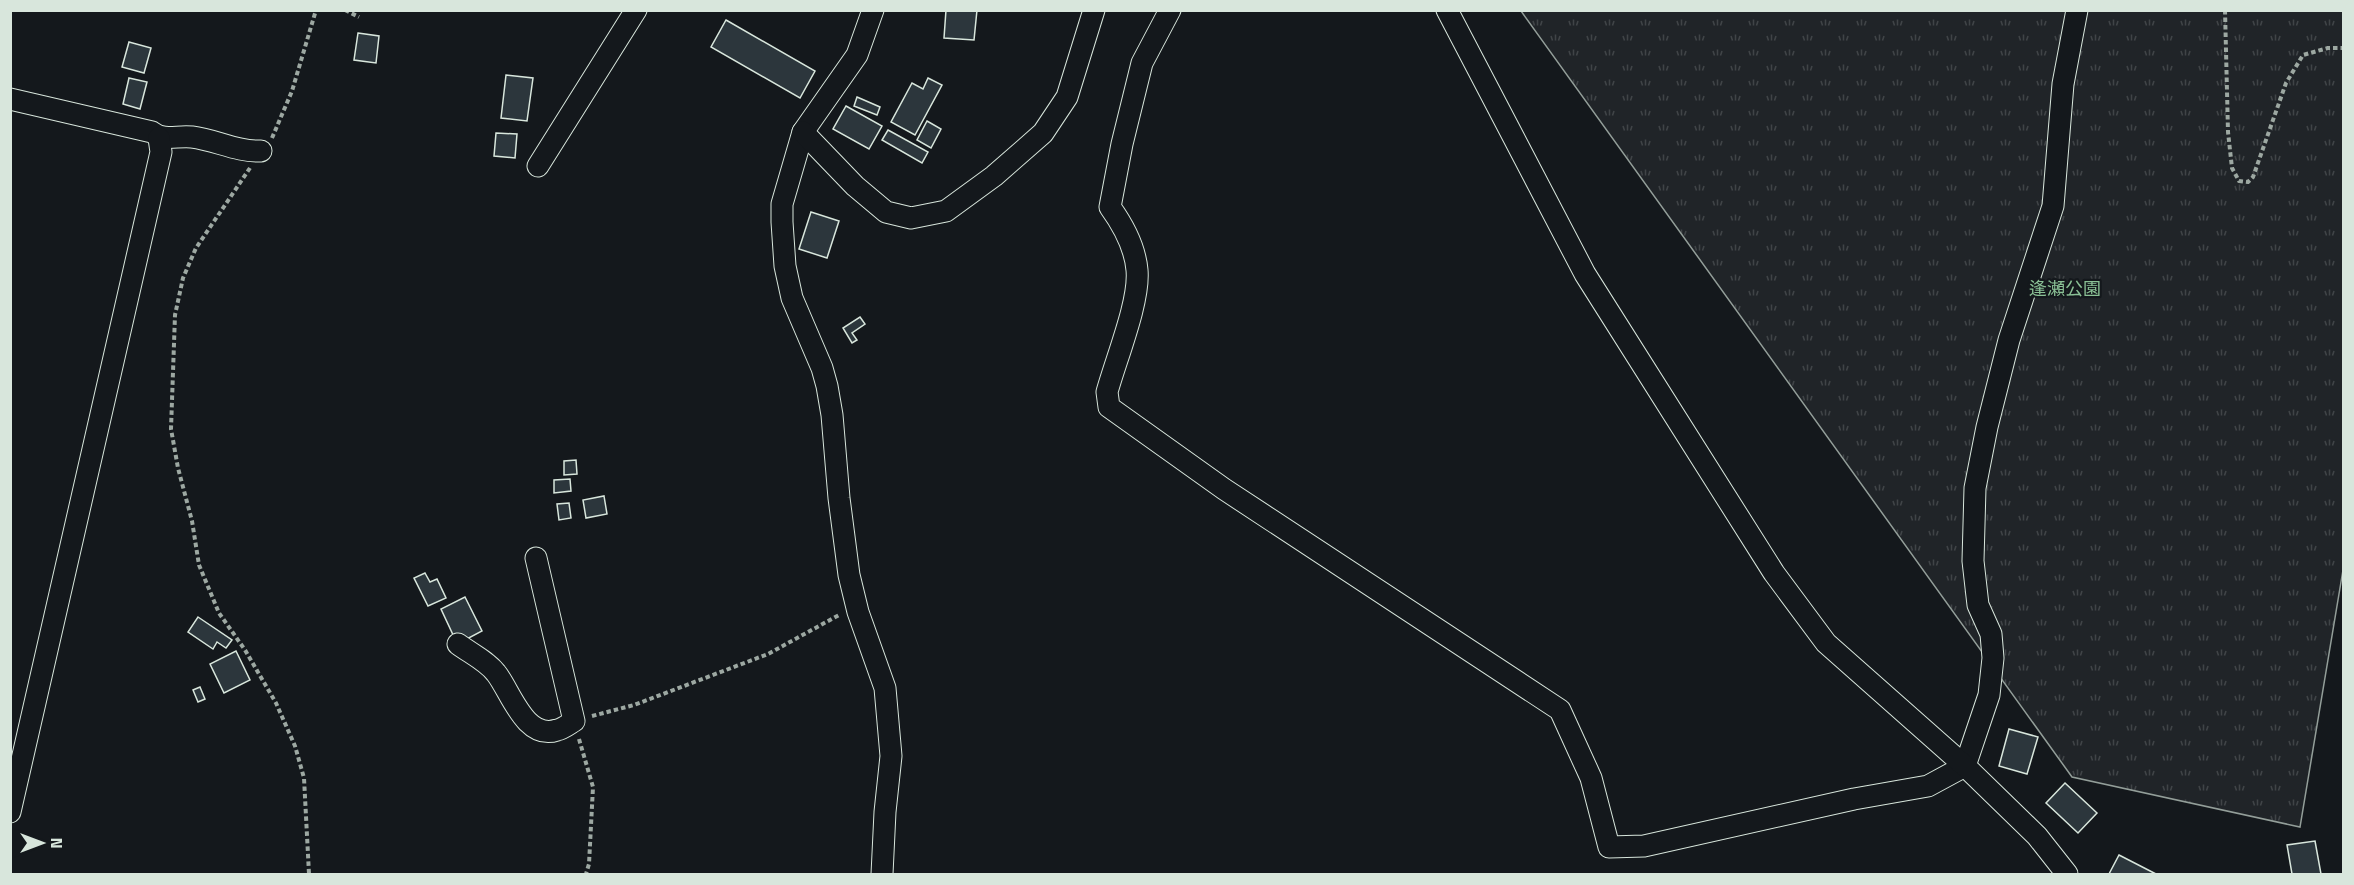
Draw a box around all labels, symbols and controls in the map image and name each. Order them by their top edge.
park label: 逢瀬公園 [2029,275,2101,302]
north arrow [12,813,72,873]
text: N [45,837,69,849]

